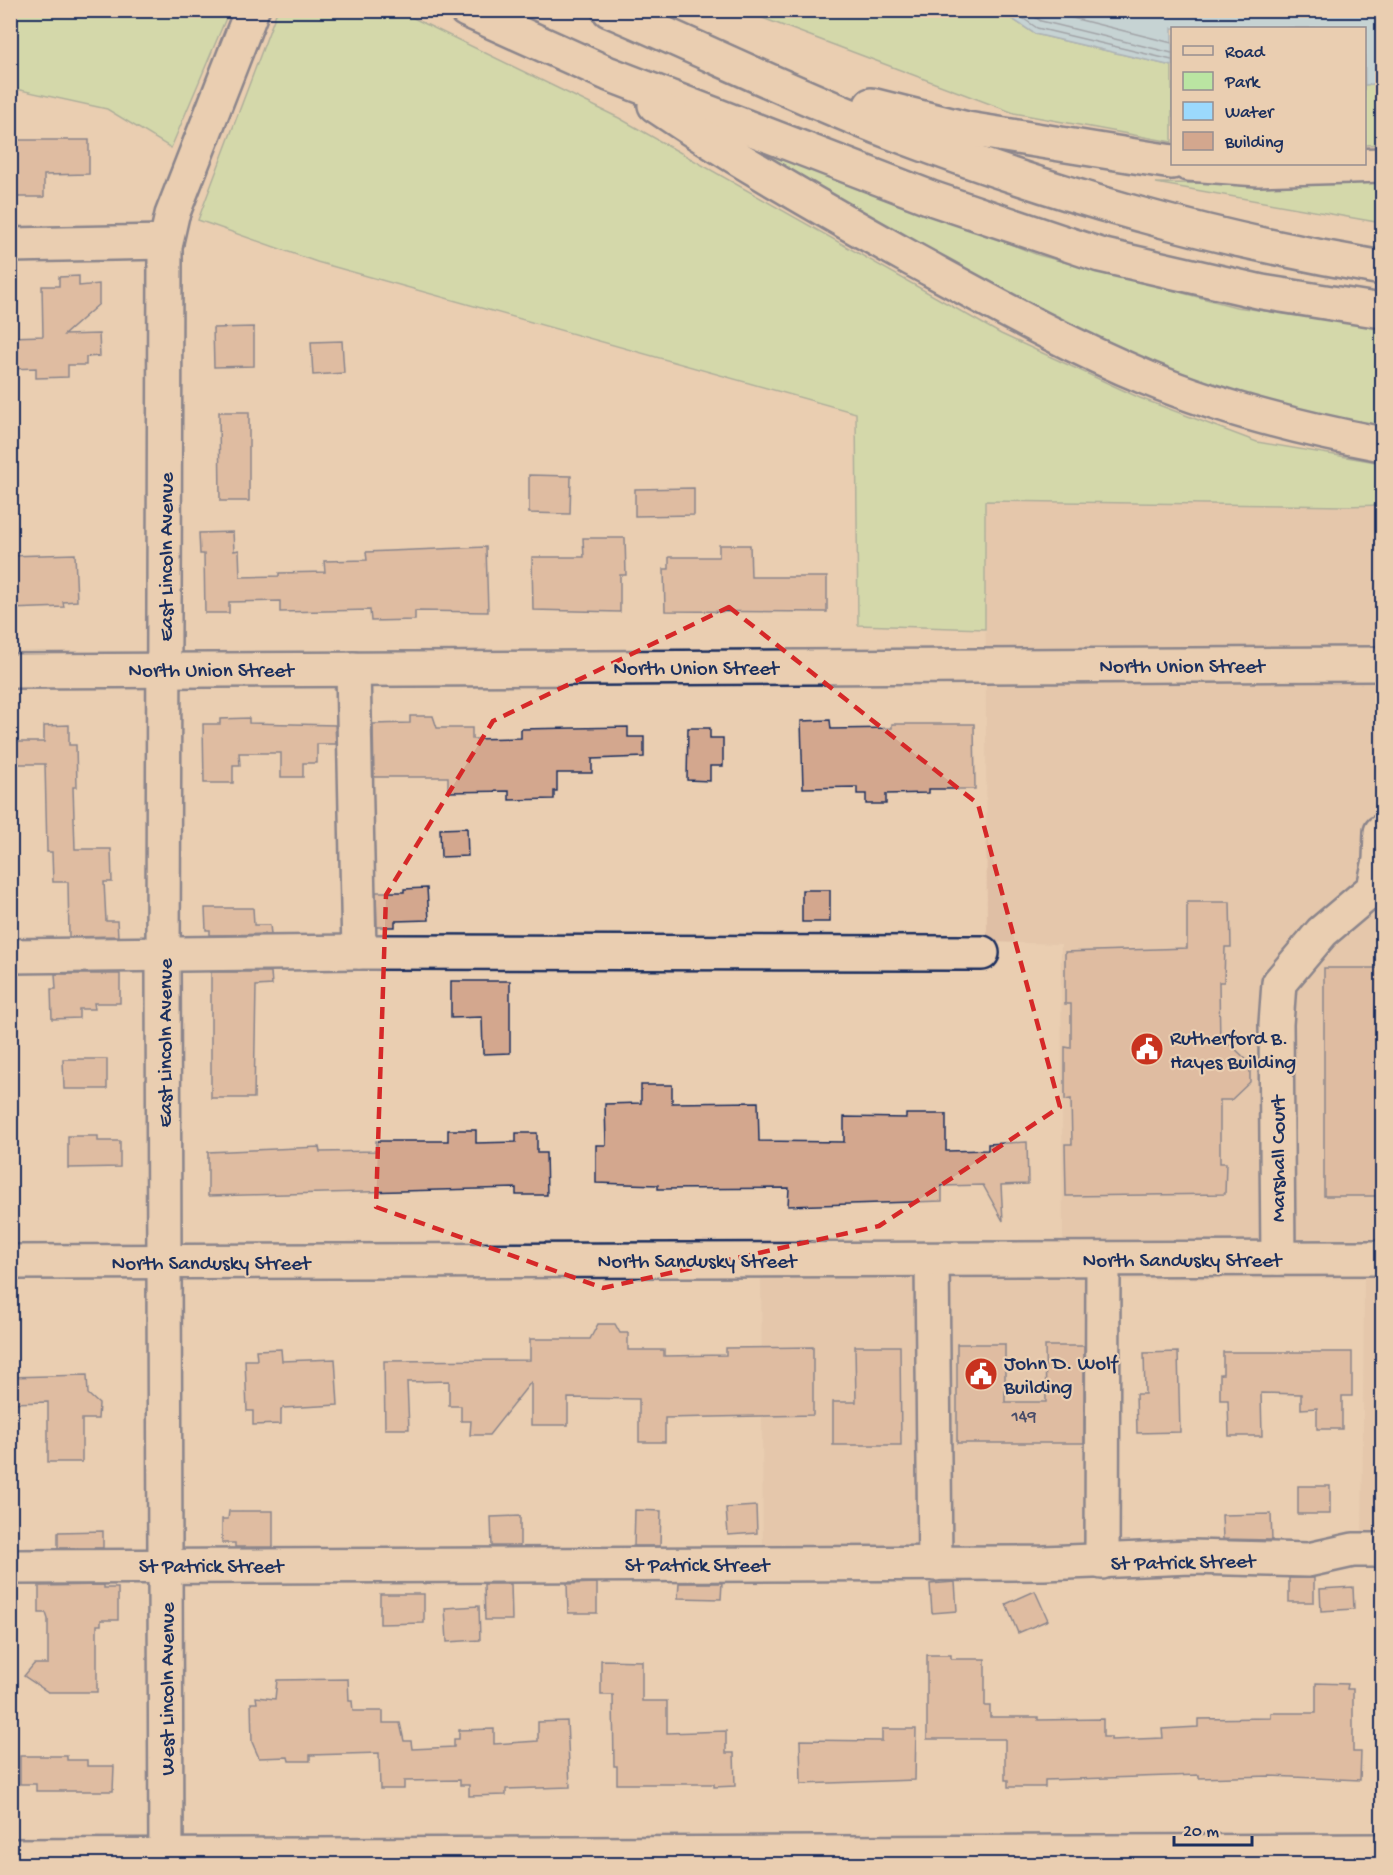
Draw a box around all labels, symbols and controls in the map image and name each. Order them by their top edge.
legend [1171,27,1366,165]
text: Road [1225,43,1266,64]
text: Park [1224,73,1261,94]
text: Water [1225,103,1275,124]
text: Building [1224,133,1284,154]
street label: East Lincoln Avenue [156,471,181,642]
street label: North Union Street [1099,656,1267,681]
street label: North Union Street [613,658,781,683]
street label: North Union Street [128,660,296,685]
street label: East Lincoln Avenue [155,957,180,1128]
place label: Rutherford B. Hayes Building [1170,1028,1296,1077]
public building icon: Rutherford B. Hayes Building [1129,1031,1165,1067]
street label: Marshall Court [1268,1093,1293,1222]
street label: North Sandusky Street [1083,1250,1284,1275]
street label: North Sandusky Street [598,1251,799,1276]
street label: North Sandusky Street [112,1253,313,1278]
place label: John D. Wolf Building [1003,1353,1119,1402]
public building icon: John D. Wolf Building [963,1356,999,1392]
house number: 149 [1011,1407,1036,1428]
street label: St Patrick Street [1111,1551,1258,1578]
street label: St Patrick Street [625,1555,772,1580]
street label: St Patrick Street [139,1556,286,1581]
street label: West Lincoln Avenue [157,1601,182,1775]
scale bar [1174,1809,1252,1847]
text: 20 m [1183,1822,1219,1843]

